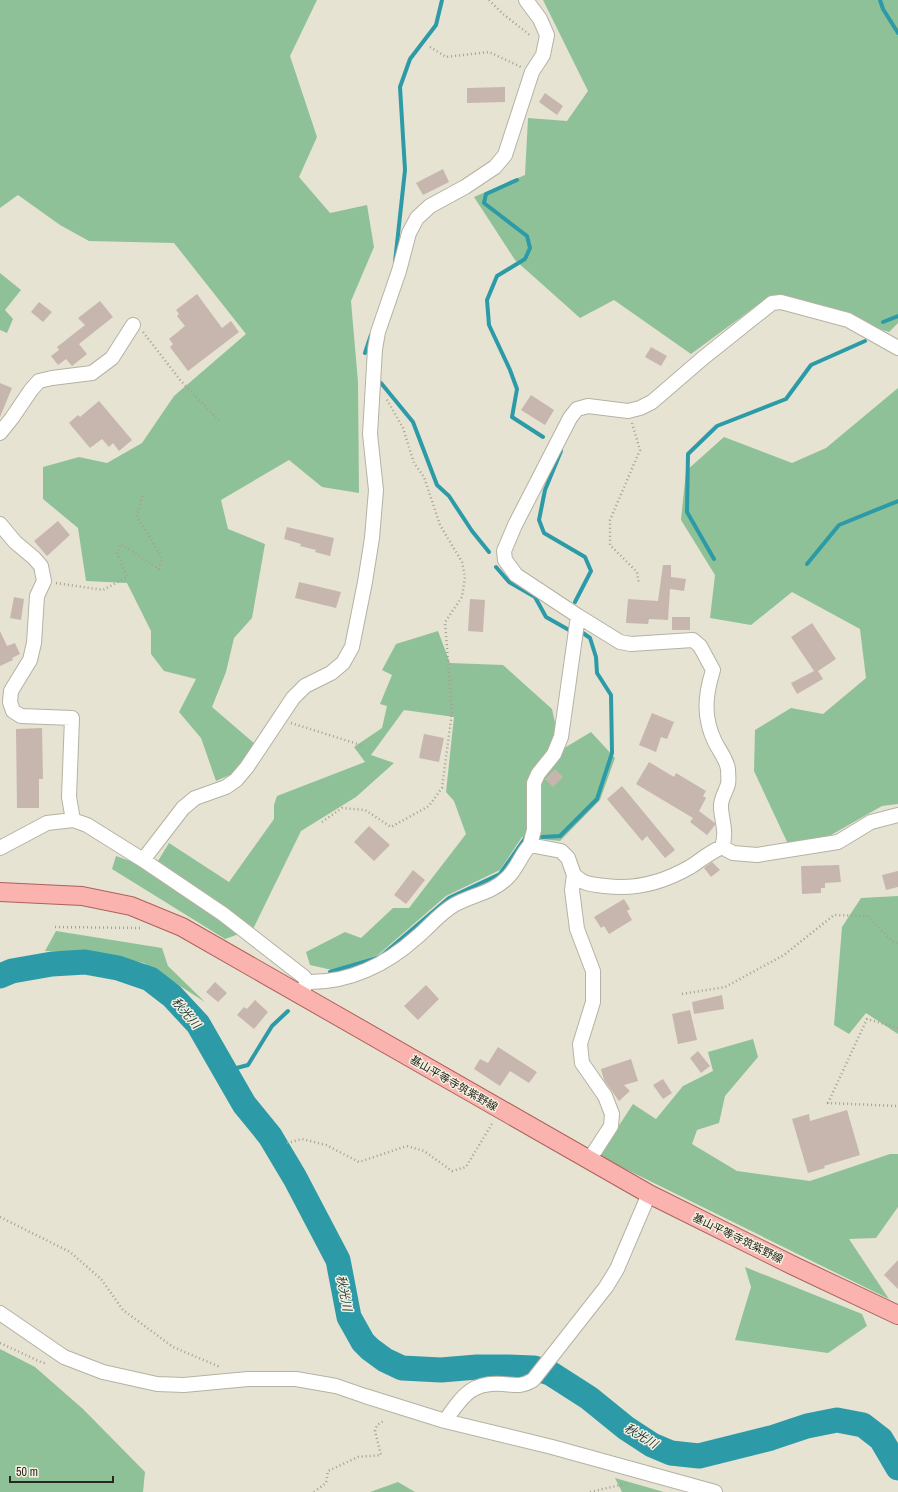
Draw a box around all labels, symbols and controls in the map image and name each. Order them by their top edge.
water label: 秋光川 [168,994,205,1033]
street label: 基山平等寺筑紫野線 [408,1052,500,1114]
street label: 基山平等寺筑紫野線 [690,1210,786,1266]
water label: 秋光川 [333,1274,356,1314]
water label: 秋光川 [621,1420,662,1453]
scale bar [10,1458,113,1484]
text: 50 m [16,1464,38,1480]

